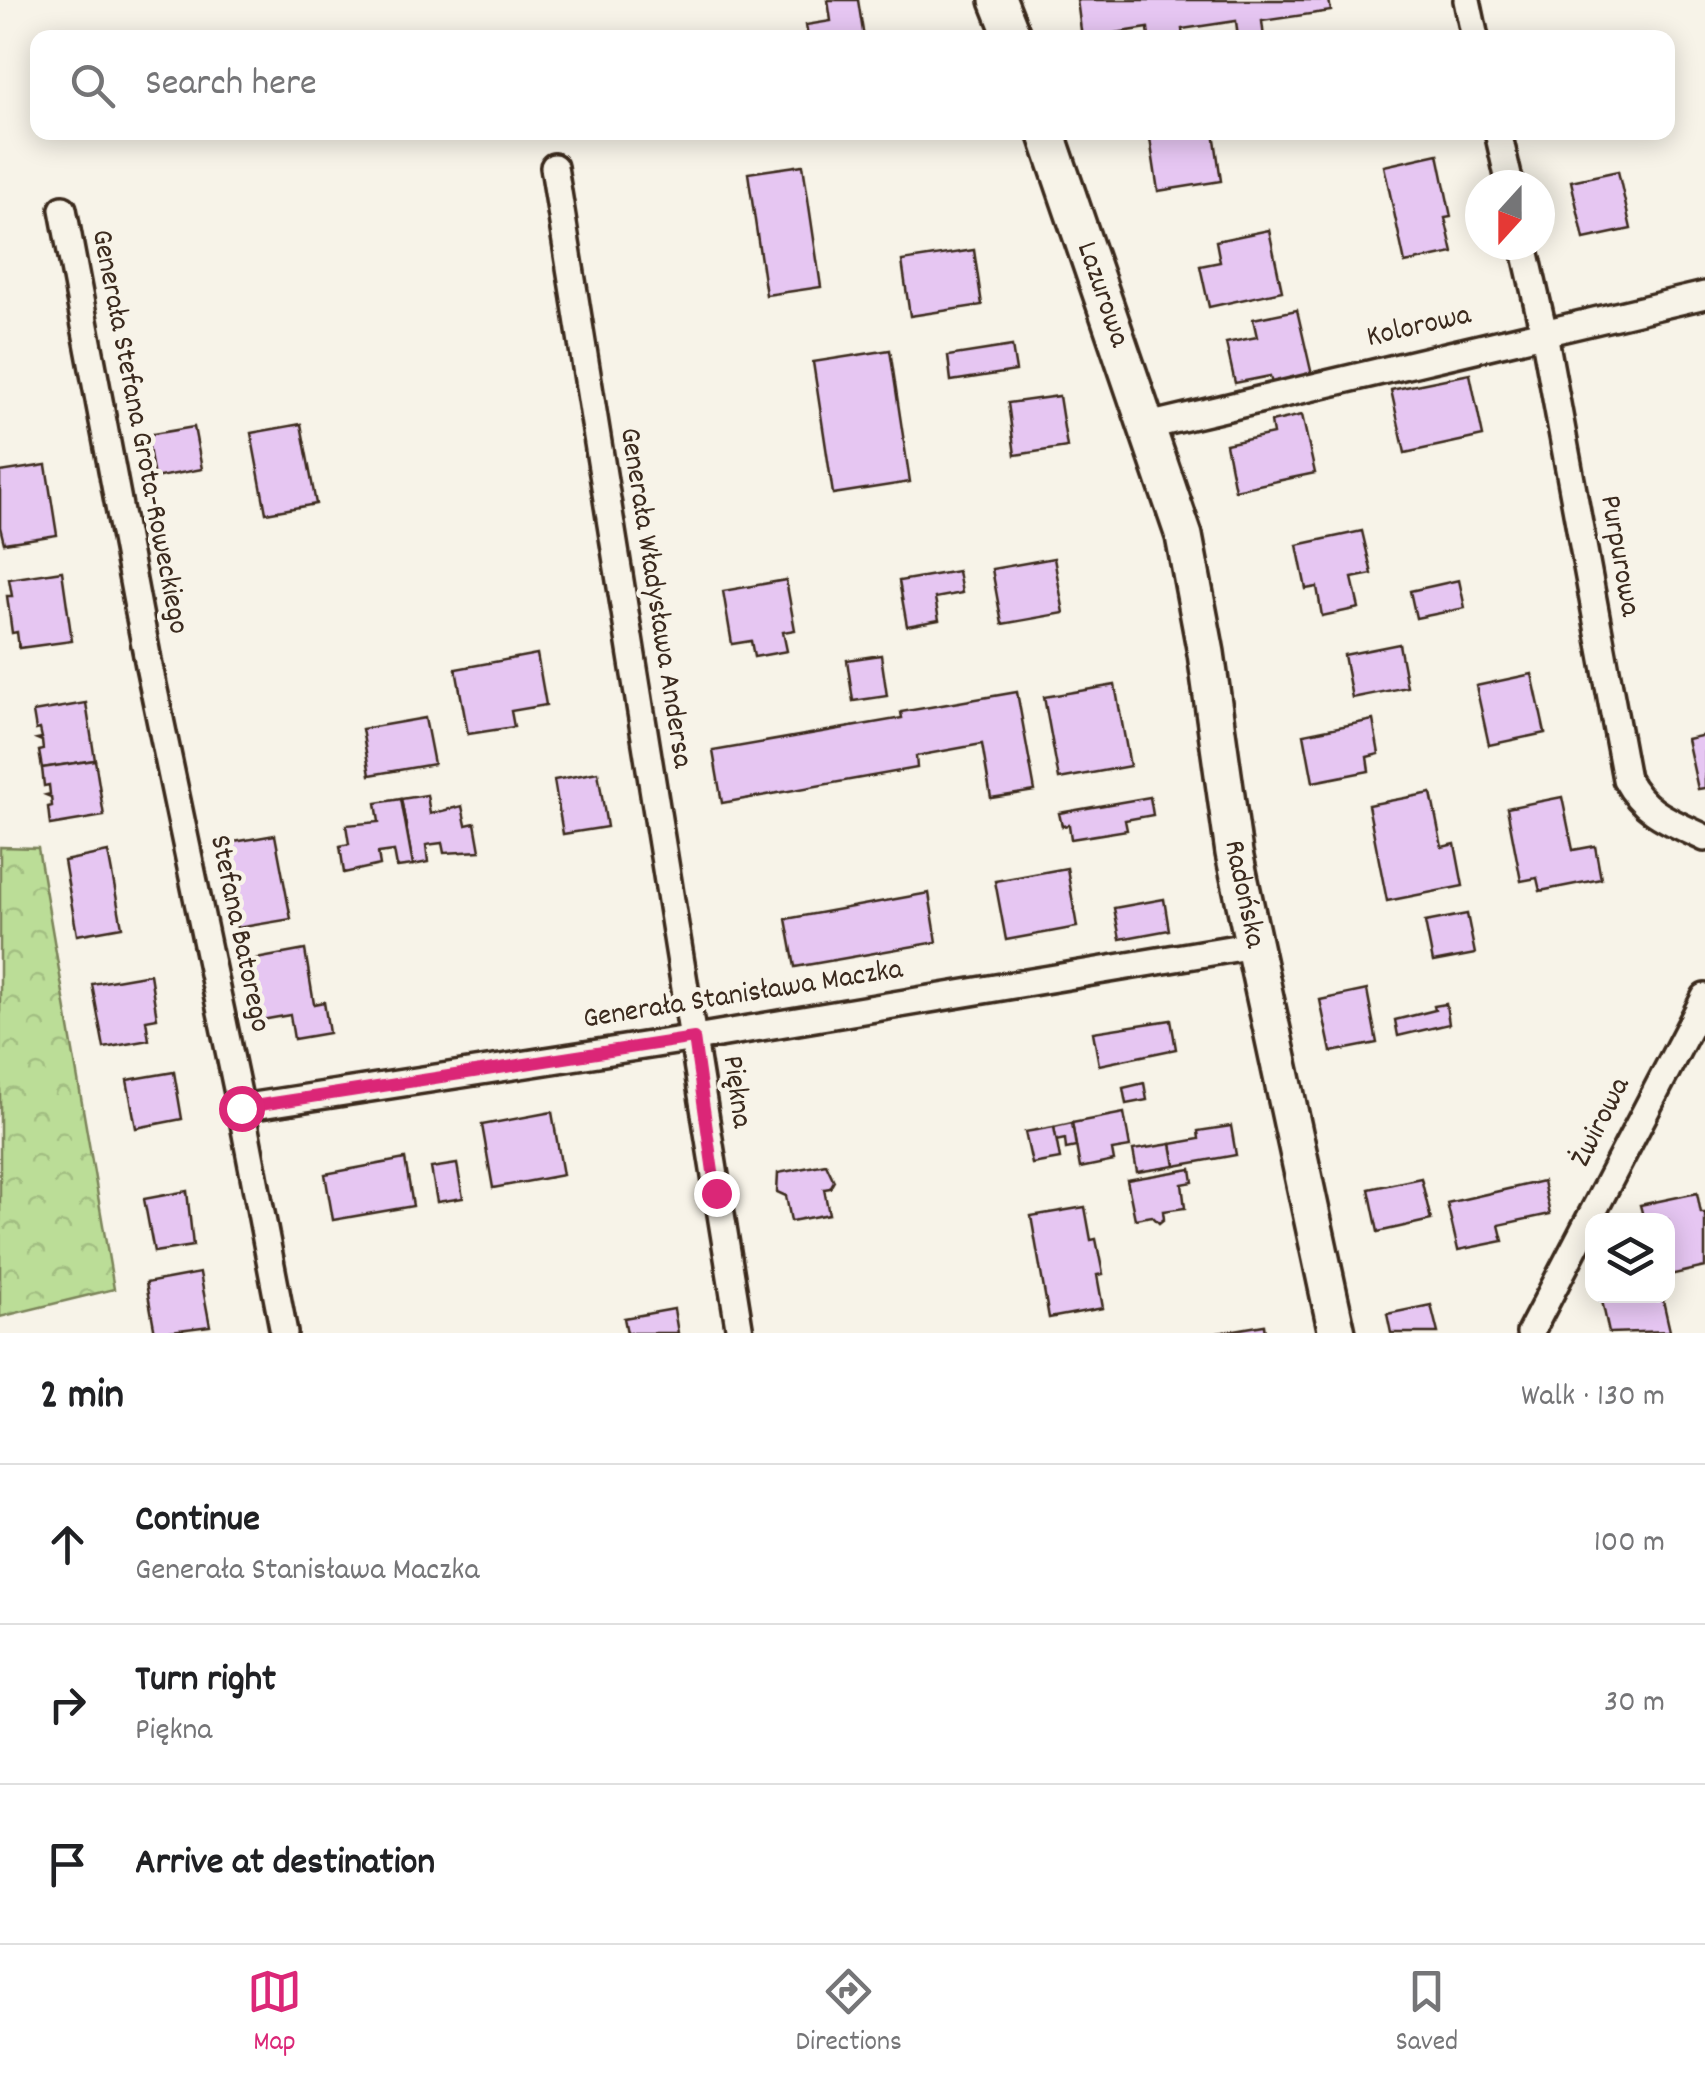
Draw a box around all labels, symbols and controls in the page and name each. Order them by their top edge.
search box [30,30,1675,140]
icon: search [65,58,120,113]
text: Search here [145,58,317,113]
north arrow [1465,170,1555,260]
street label: Generała Stefana Grota-Roweckiego [78,226,198,638]
street label: Lazurowa [1064,236,1140,354]
street label: Kolorowa [1363,295,1476,361]
street label: Generała Władysława Andersa [606,425,702,772]
street label: Purpurowa [1586,492,1650,621]
street label: Stefana Batorego [196,831,280,1037]
street label: Radońska [1211,838,1275,953]
street label: Generała Stanisława Maczka [580,949,907,1042]
street label: Piękna [709,1053,761,1132]
street label: Żwirowa [1561,1070,1643,1176]
route start [219,1086,265,1132]
route end [694,1171,740,1217]
map controls [1585,1213,1675,1303]
button: layers [1585,1213,1675,1303]
text: 2 min [40,1368,124,1428]
text: Walk · 130 m [1521,1375,1665,1421]
text: Continue [135,1494,260,1549]
icon: ahead [40,1517,95,1572]
text: 100 m [1594,1521,1665,1567]
text: Generała Stanisława Maczka [135,1549,479,1595]
text: Turn right [135,1654,276,1709]
icon: right [40,1677,95,1732]
text: 30 m [1604,1681,1665,1727]
text: Piękna [135,1709,212,1755]
icon: arrive [40,1837,95,1892]
text: Arrive at destination [135,1837,435,1892]
tab: Map [247,1964,302,2064]
tab: Directions [796,1964,902,2064]
tab: Saved [1396,1964,1458,2064]

